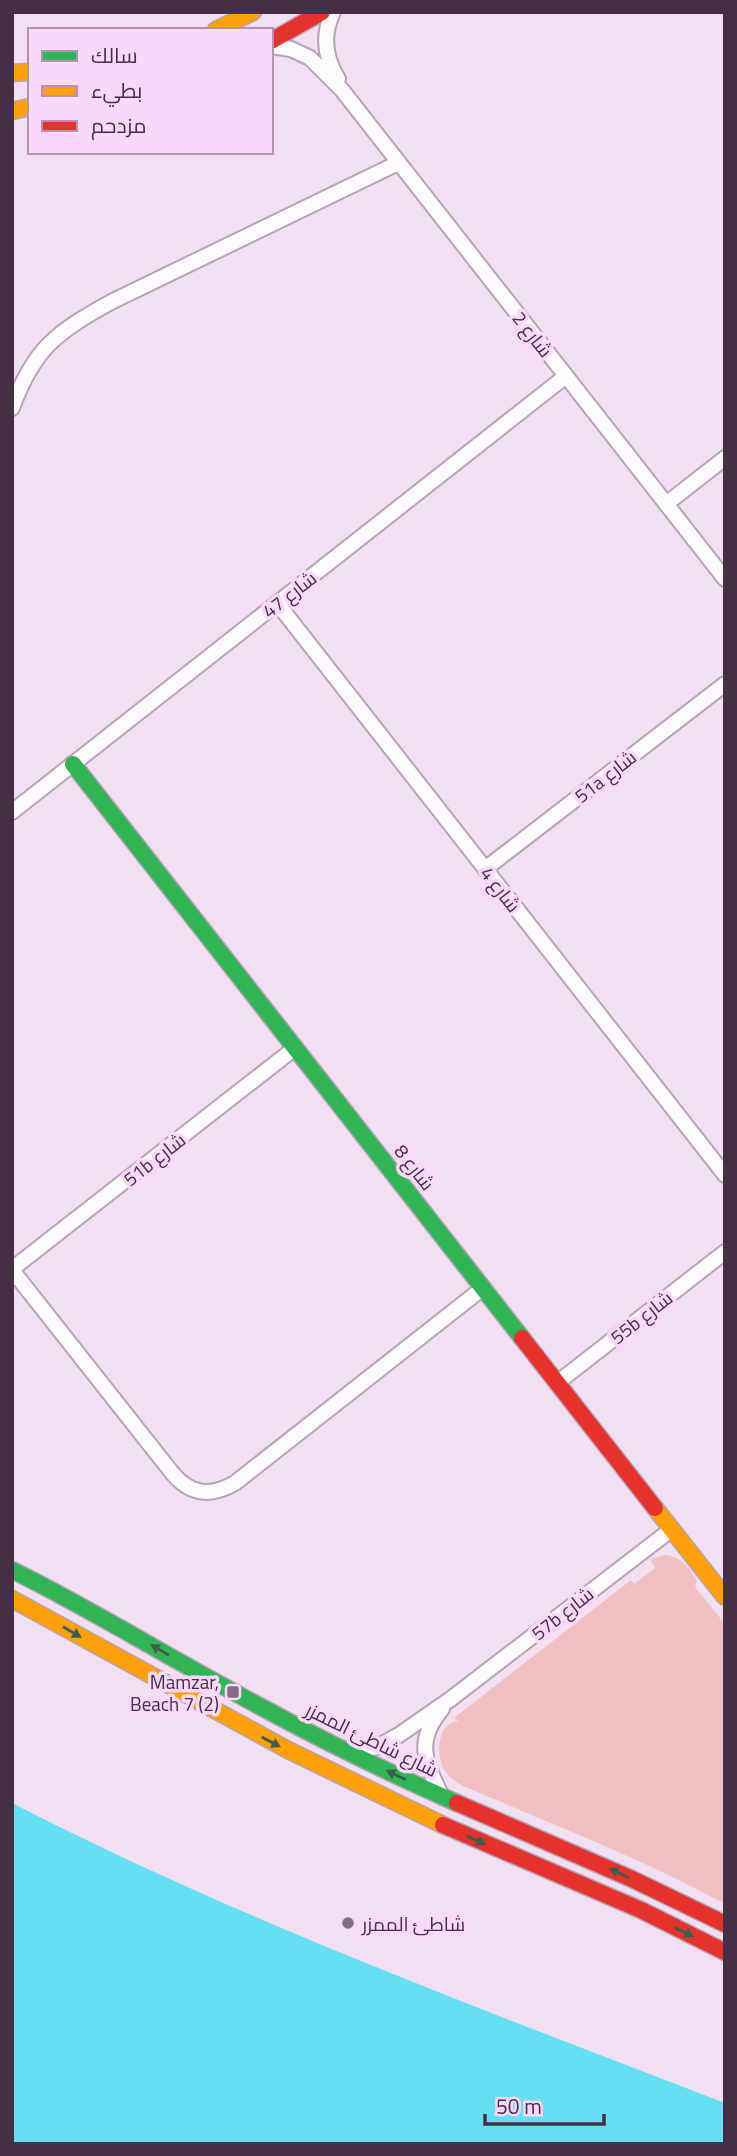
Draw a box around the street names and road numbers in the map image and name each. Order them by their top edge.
street label: شارع 2 [506,305,560,363]
street label: شارع 47 [256,563,322,625]
street label: 51a شارع [568,742,642,810]
street label: شارع 4 [474,860,528,918]
street label: 51b شارع [117,1125,191,1193]
street label: شارع 8 [388,1138,442,1196]
street label: 55b شارع [604,1283,678,1351]
street label: 57b شارع [525,1579,599,1647]
street label: شارع شاطئ الممزر [300,1694,443,1784]

